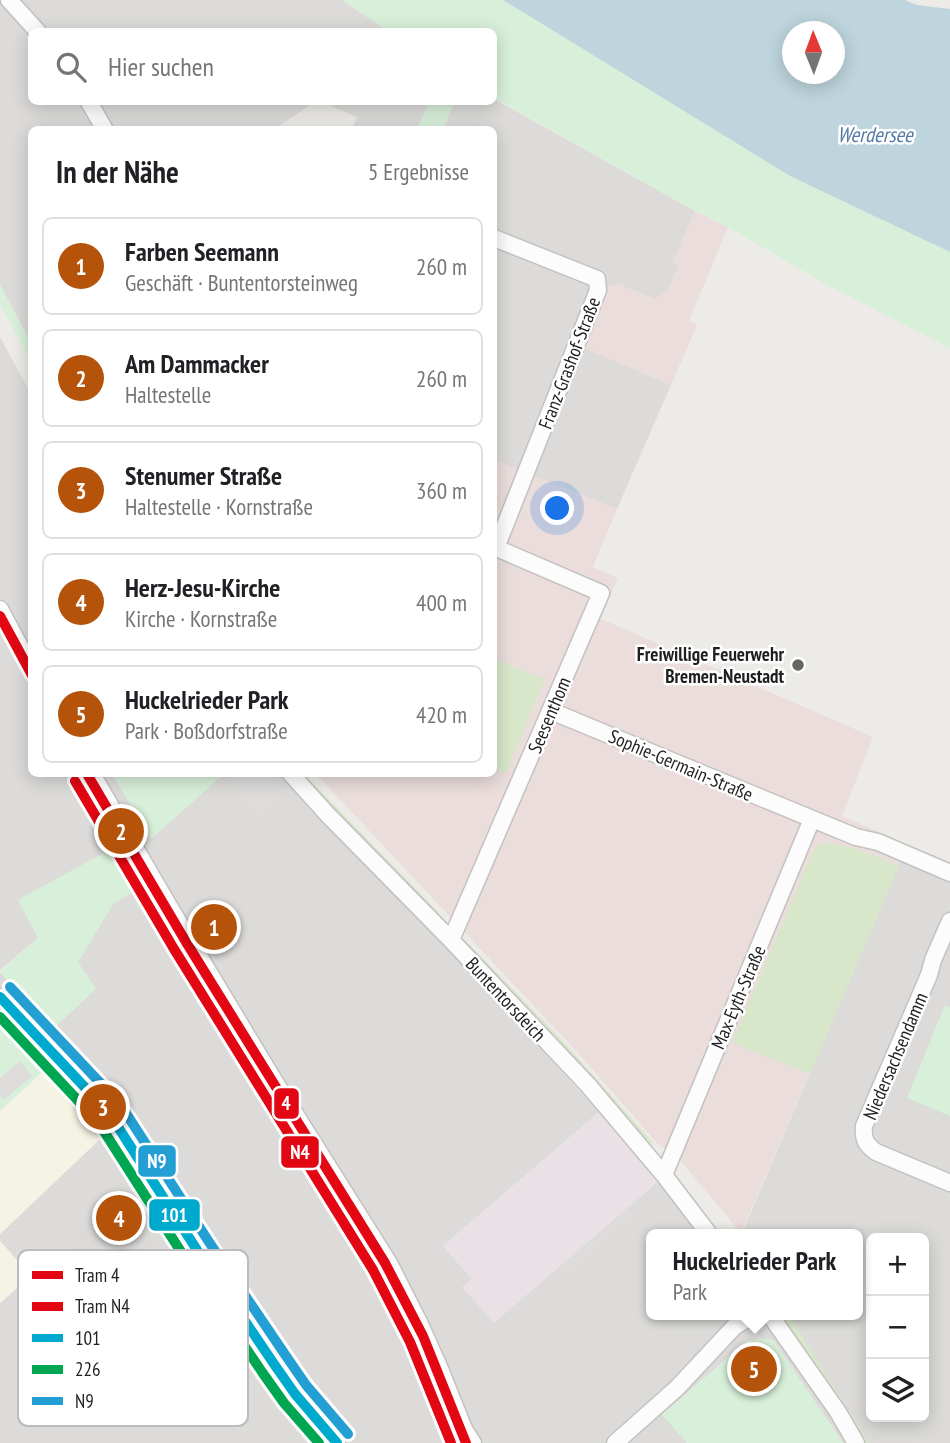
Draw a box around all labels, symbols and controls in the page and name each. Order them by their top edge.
north arrow [782,21,845,84]
search box [28,28,497,105]
icon: search [52,48,90,86]
text: Hier suchen [108,50,214,83]
water label: Werdersee [837,121,914,148]
text: In der Nähe [56,152,179,191]
text: 5 Ergebnisse [368,157,469,186]
text: Farben Seemann [125,235,279,268]
text: 1 [76,252,87,281]
text: 260 m [416,252,467,281]
text: Geschäft · Buntentorsteinweg [125,268,358,297]
street label: Franz-Grashof-Straße [533,293,605,432]
text: Am Dammacker [125,347,269,380]
text: 2 [76,364,87,393]
text: 260 m [416,364,467,393]
text: Haltestelle [125,380,211,409]
text: Stenumer Straße [125,459,282,492]
text: 3 [76,476,87,505]
text: 360 m [416,476,467,505]
your location [540,491,574,525]
text: Haltestelle · Kornstraße [125,492,313,521]
text: Herz-Jesu-Kirche [125,571,280,604]
text: 4 [76,588,87,617]
text: 400 m [416,588,467,617]
text: Kirche · Kornstraße [125,604,277,633]
place label: Freiwillige Feuerwehr Bremen-Neustadt [637,642,784,688]
marker: Freiwillige Feuerwehr Bremen-Neustadt [790,657,806,673]
street label: Seesenthom [522,673,576,757]
text: Huckelrieder Park [125,683,289,716]
text: 5 [76,700,87,729]
text: 420 m [416,700,467,729]
text: Park · Boßdorfstraße [125,716,288,745]
street label: Sophie-Germain-Straße [605,724,757,806]
pin: 2 [98,805,144,857]
pin: 1 [191,901,237,953]
street label: Max-Eyth-Straße [705,942,771,1052]
street label: Buntentorsdeich [461,952,551,1046]
street label: Niedersachsendamm [857,989,933,1123]
pin: 3 [80,1081,126,1133]
line badge: 4 [273,1087,300,1120]
text: 4 [281,1091,291,1115]
line badge: N4 [280,1135,320,1169]
text: N4 [290,1140,310,1164]
line badge: N9 [137,1144,177,1178]
text: N9 [147,1149,167,1173]
pin: 4 [96,1192,142,1244]
line badge: 101 [148,1198,201,1232]
text: 101 [160,1203,188,1227]
popup [646,1229,863,1320]
map controls [866,1233,929,1422]
button: + [866,1233,929,1296]
text: Huckelrieder Park [673,1244,836,1277]
legend [18,1250,248,1426]
text: Tram 4 [75,1263,120,1287]
text: Park [673,1277,707,1306]
text: Tram N4 [75,1294,130,1318]
button: − [866,1296,929,1359]
text: 101 [75,1326,101,1350]
pin: 5 [731,1343,777,1395]
text: 226 [75,1357,101,1381]
button: layers [866,1359,929,1422]
text: N9 [75,1389,94,1413]

